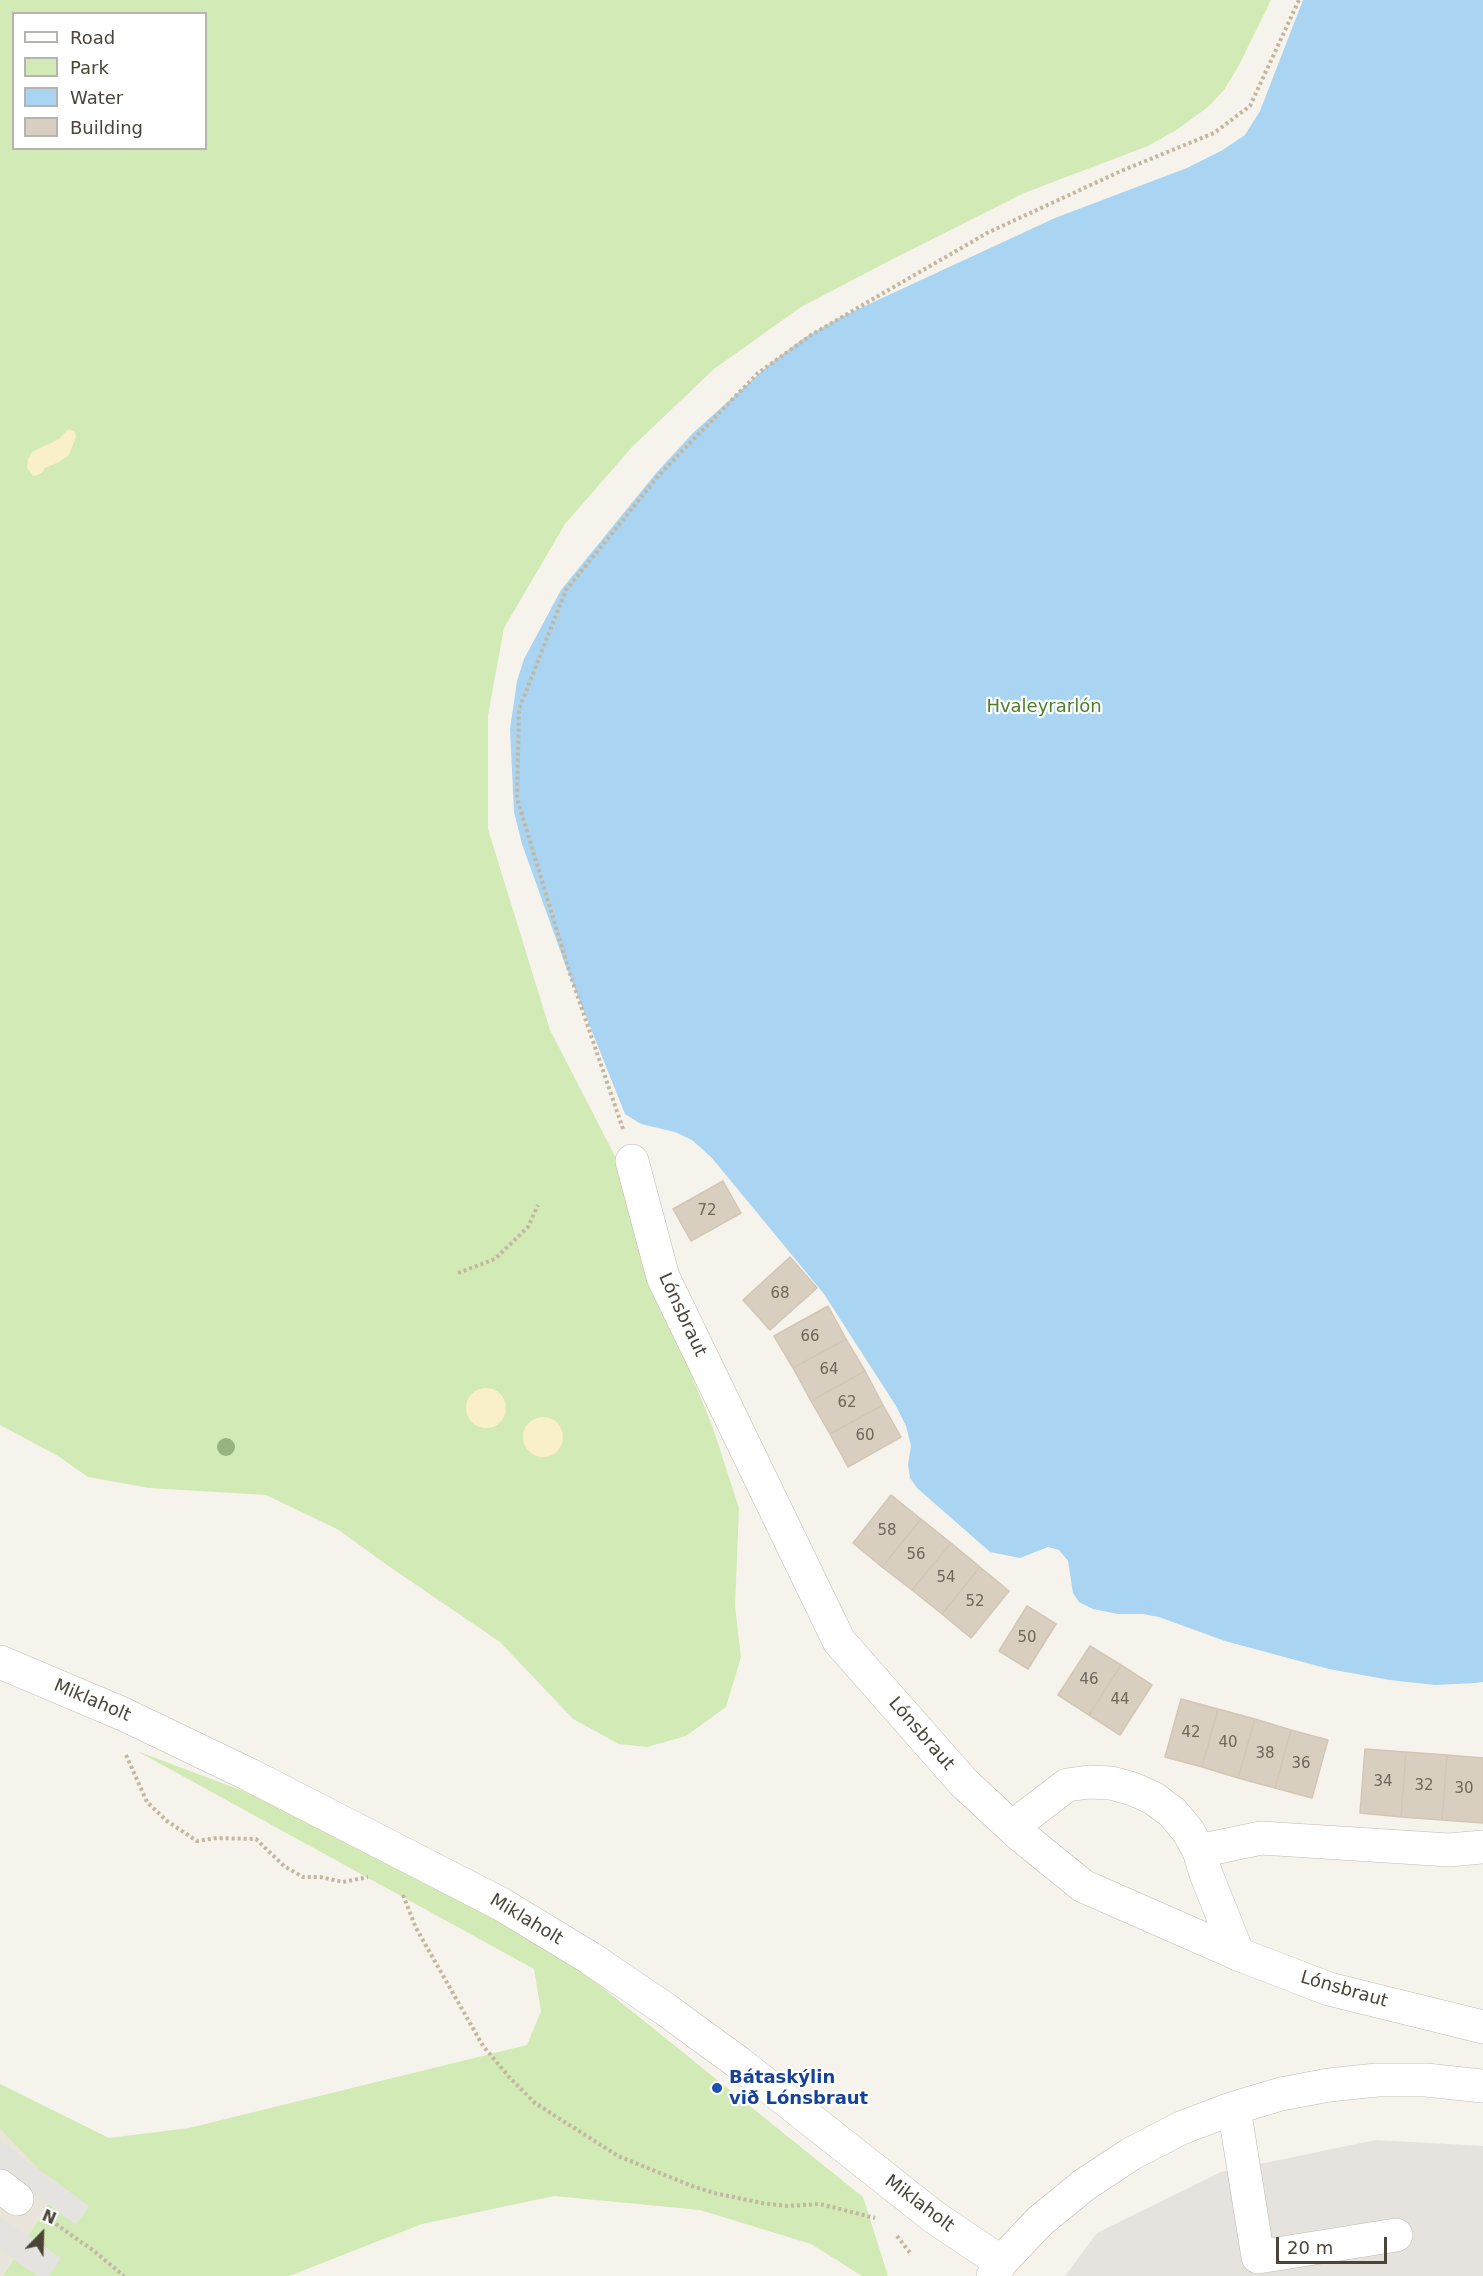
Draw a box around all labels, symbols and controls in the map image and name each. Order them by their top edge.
legend [12,12,207,150]
text: Road [70,27,115,48]
text: Park [70,57,109,78]
text: Water [70,87,123,108]
text: Building [70,117,143,138]
park label: Hvaleyrarlón [986,696,1102,718]
house number: 72 [697,1202,717,1220]
street label: Lónsbraut [653,1270,711,1360]
house number: 68 [770,1285,790,1303]
house number: 66 [800,1328,820,1346]
house number: 64 [819,1361,839,1379]
house number: 62 [837,1394,857,1412]
house number: 60 [855,1427,875,1445]
house number: 58 [877,1522,897,1540]
house number: 56 [906,1546,926,1564]
house number: 54 [936,1569,956,1587]
house number: 52 [965,1593,985,1611]
house number: 50 [1017,1629,1037,1647]
house number: 46 [1079,1671,1099,1689]
street label: Miklaholt [50,1675,134,1727]
house number: 44 [1110,1691,1130,1709]
street label: Lónsbraut [883,1693,959,1775]
house number: 42 [1181,1724,1201,1742]
house number: 40 [1218,1734,1238,1752]
house number: 38 [1255,1745,1275,1763]
house number: 36 [1291,1755,1311,1773]
house number: 34 [1373,1773,1393,1791]
house number: 32 [1414,1777,1434,1795]
house number: 30 [1454,1780,1474,1798]
street label: Miklaholt [486,1890,566,1950]
street label: Lónsbraut [1298,1967,1390,2013]
place label: Bátaskýlin við Lónsbraut [729,2067,868,2110]
marker: Bátaskýlin við Lónsbraut [710,2081,724,2095]
street label: Miklaholt [880,2171,958,2237]
north arrow [12,2204,72,2264]
text: N [39,2206,59,2228]
scale bar [1279,2225,1390,2263]
text: 20 m [1287,2237,1333,2258]

